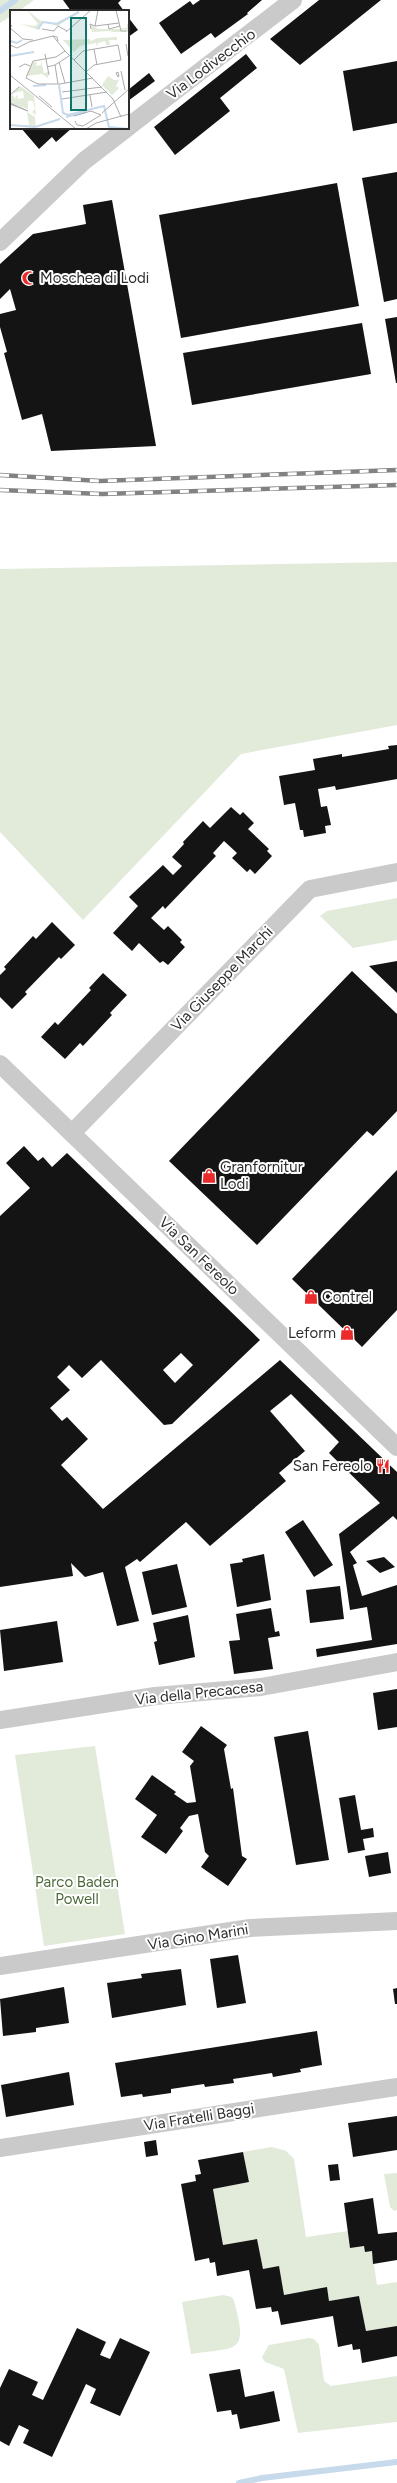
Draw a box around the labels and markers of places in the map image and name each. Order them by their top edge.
place label: Moschea di Lodi [40,269,149,287]
mosque icon: Moschea di Lodi [21,270,37,286]
place label: Granfornitur Lodi [220,1158,303,1193]
shop icon: Granfornitur Lodi [201,1168,217,1184]
place label: Contrel [322,1288,372,1306]
shop icon: Contrel [303,1289,319,1305]
place label: Leform [288,1324,336,1342]
shop icon: Leform [339,1325,355,1341]
place label: San Fereolo [293,1457,372,1475]
restaurant icon: San Fereolo [375,1458,391,1474]

